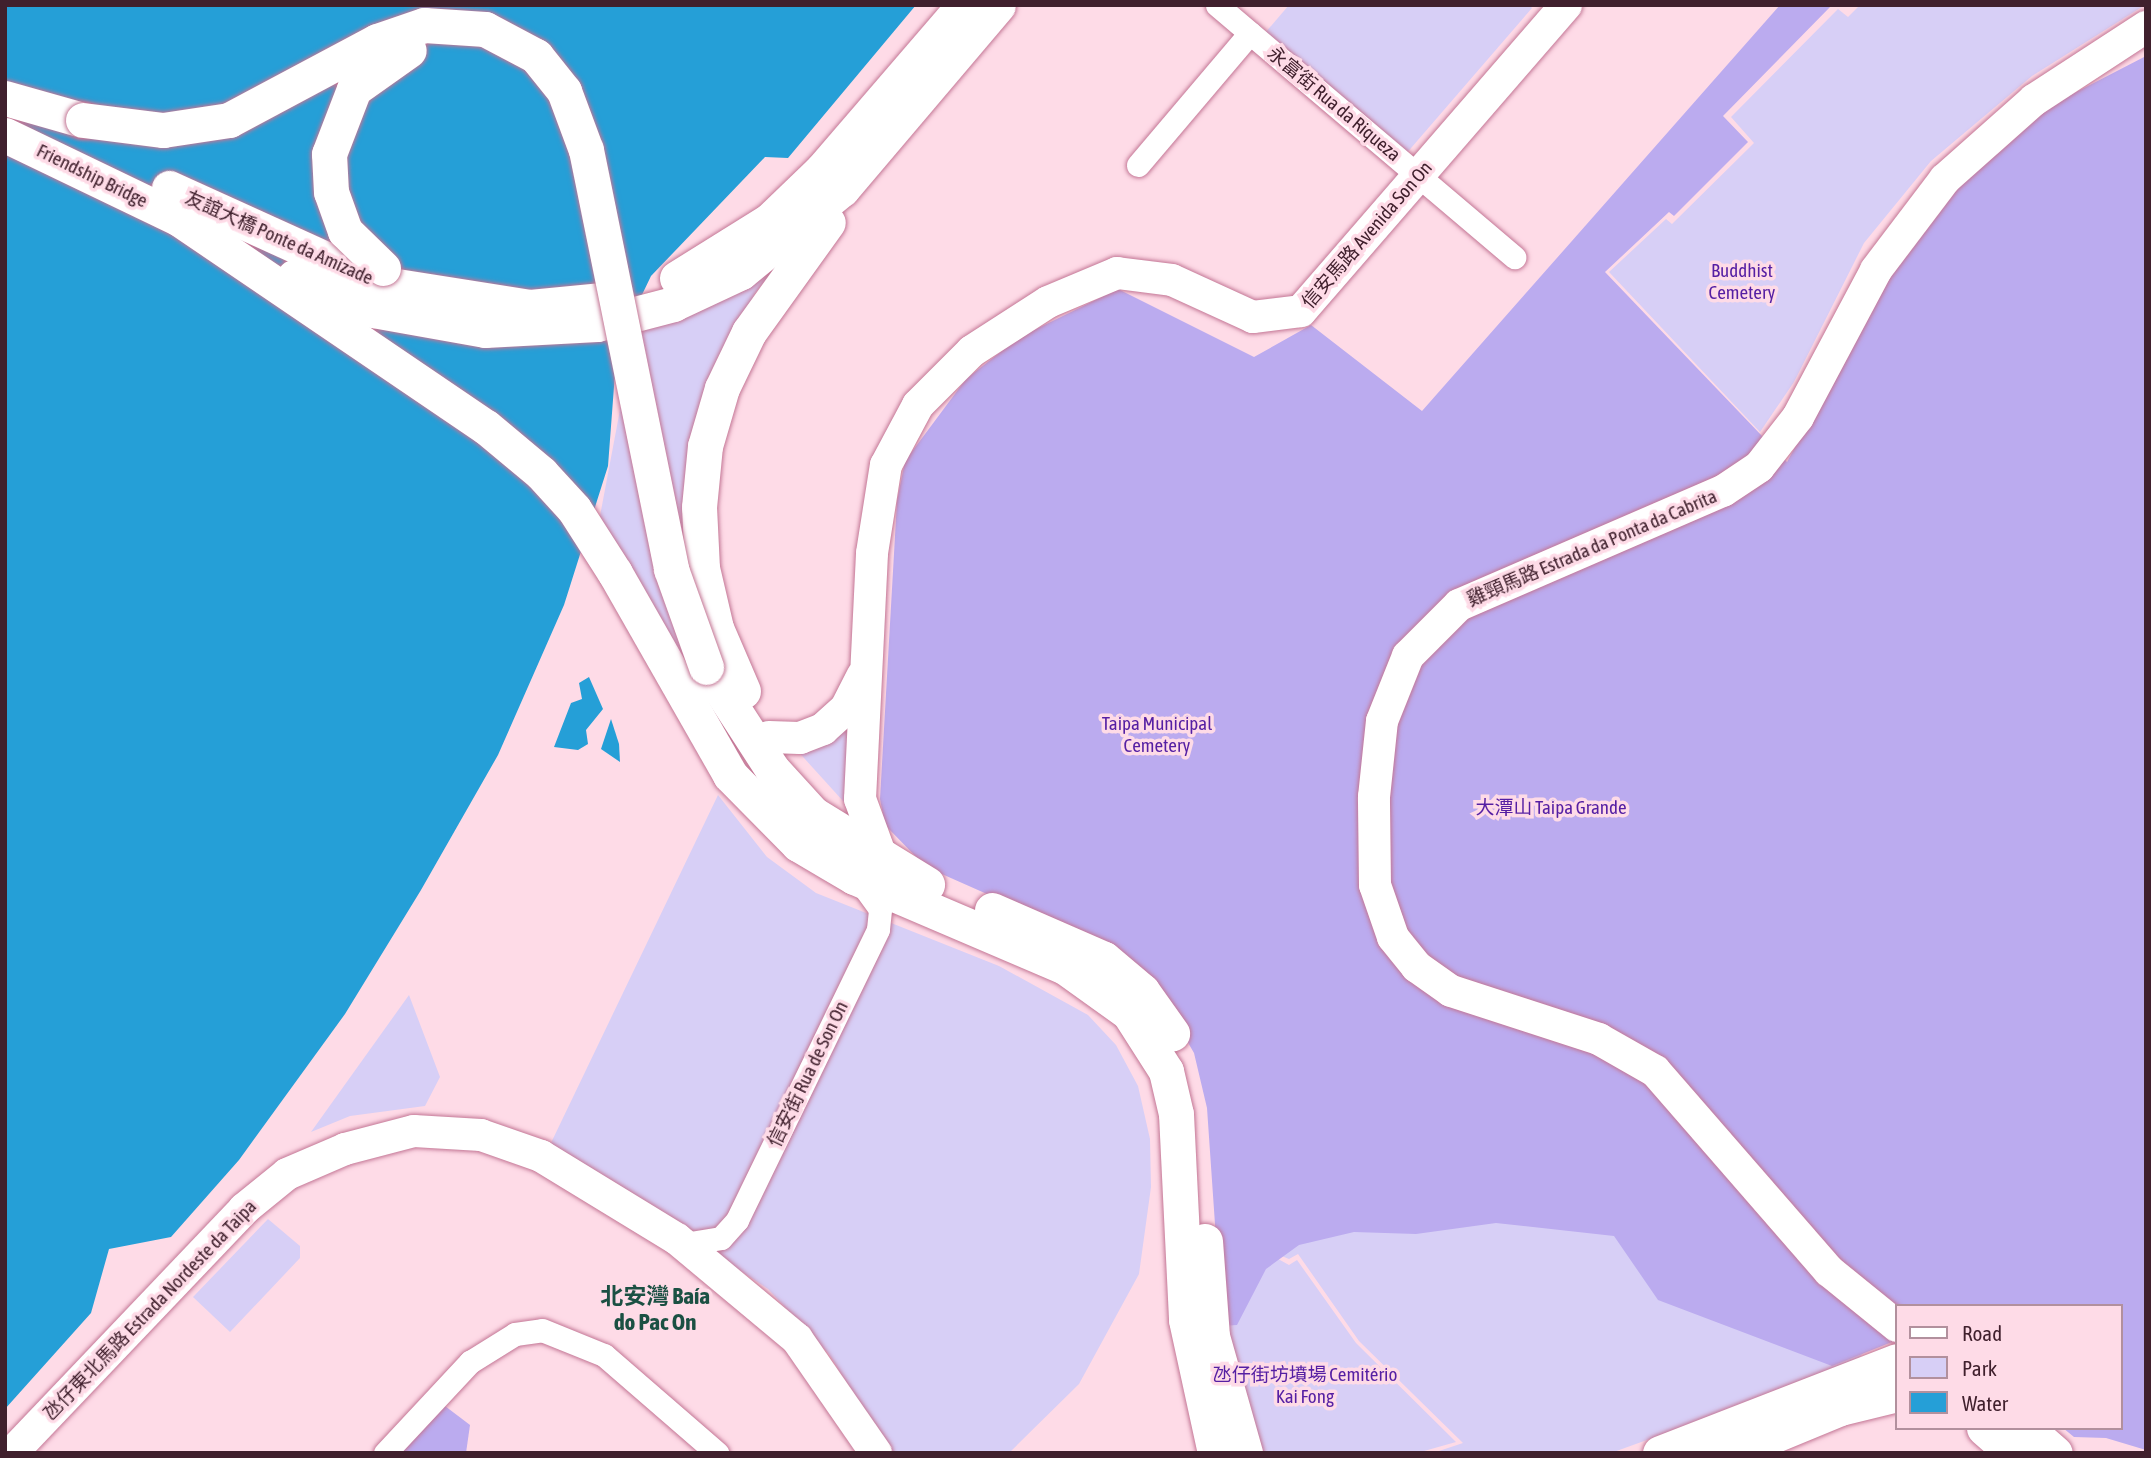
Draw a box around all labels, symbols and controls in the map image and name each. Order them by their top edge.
street label: 永富街 Rua da Riqueza [1263,42,1405,166]
street label: Friendship Bridge [33,139,151,213]
street label: 信安馬路 Avenida Son On [1297,157,1437,313]
street label: 友誼大橋 Ponte da Amizade [181,186,377,290]
park label: Buddhist Cemetery [1709,260,1775,304]
street label: 雞頸馬路 Estrada da Ponta da Cabrita [1464,485,1720,611]
park label: Taipa Municipal Cemetery [1102,713,1212,757]
park label: 大潭山 Taipa Grande [1475,797,1627,819]
street label: 信安街 Rua de Son On [763,998,853,1150]
street label: 氹仔東北馬路 Estrada Nordeste da Taipa [39,1195,261,1425]
district label: 北安灣 Baía do Pac On [600,1282,710,1336]
legend [1896,1304,2123,1430]
text: Road [1962,1321,2002,1345]
text: Park [1962,1356,1997,1380]
park label: 氹仔街坊墳場 Cemitério Kai Fong [1213,1364,1397,1408]
text: Water [1962,1391,2008,1415]

